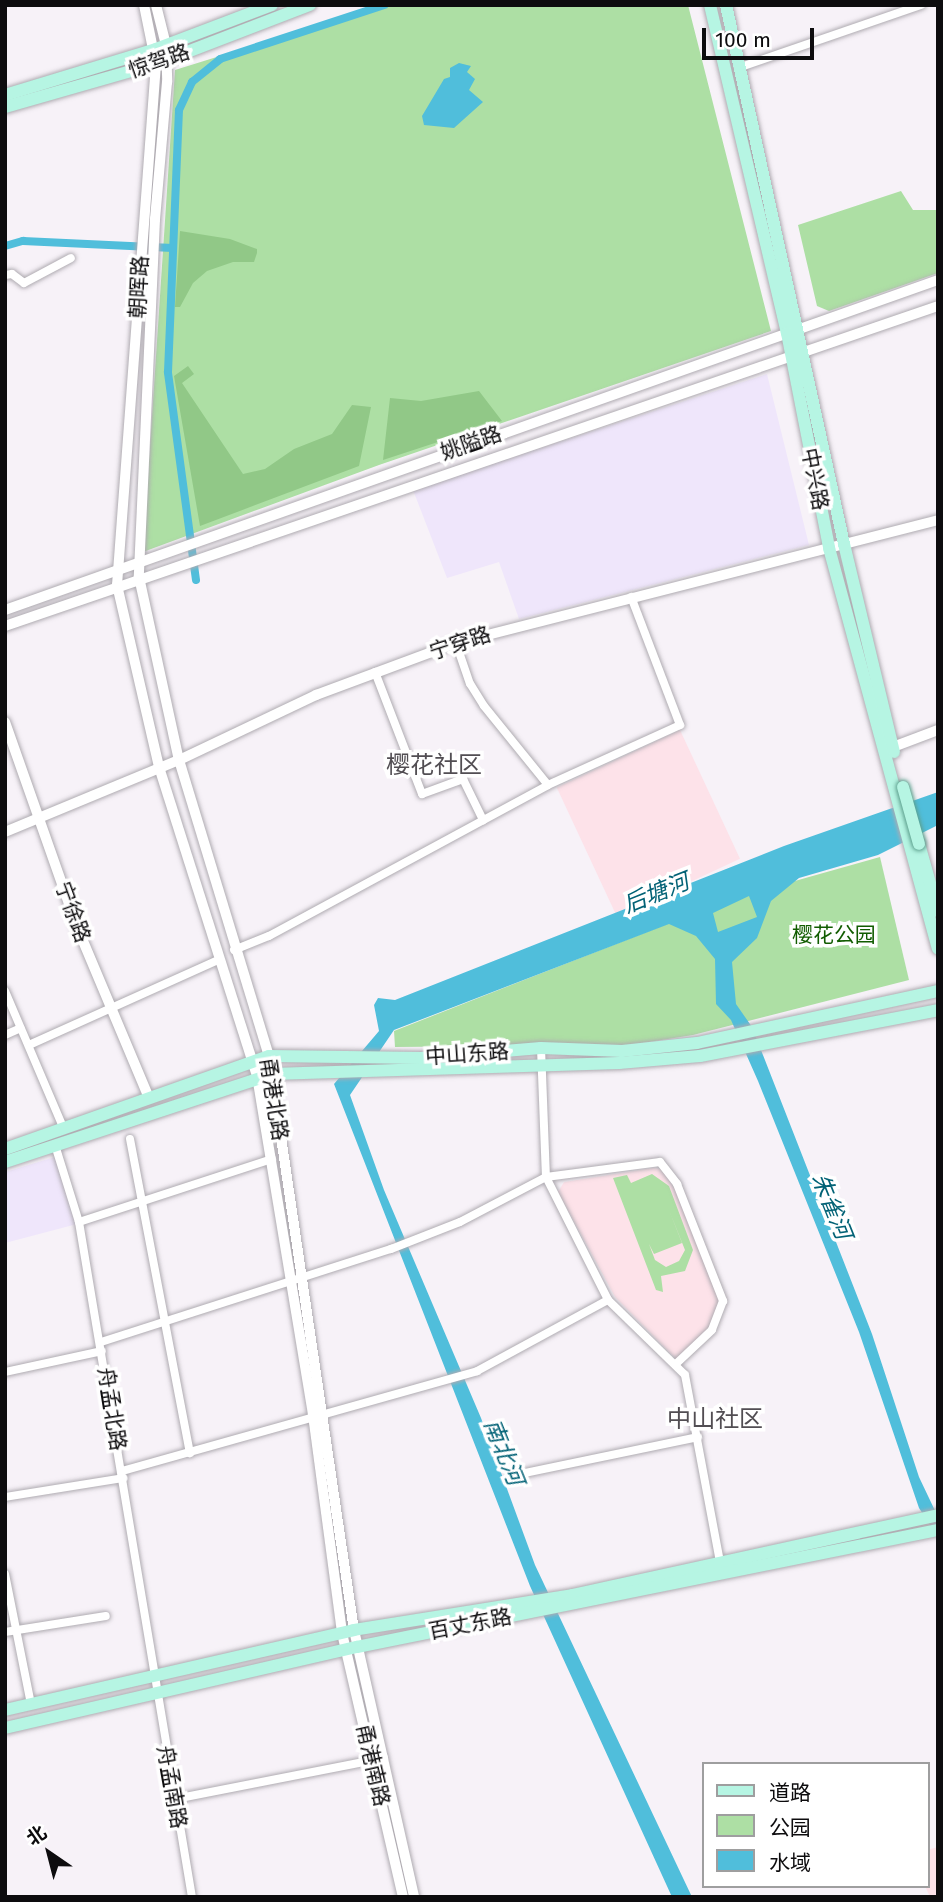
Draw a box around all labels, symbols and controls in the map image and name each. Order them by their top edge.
scale bar [705,14,817,58]
text: 100 m [715,27,771,53]
street label: 惊驾路 [125,39,193,83]
street label: 朝晖路 [125,255,153,319]
street label: 姚隘路 [437,421,505,465]
street label: 中兴路 [797,446,833,512]
street label: 宁穿路 [426,621,494,665]
district label: 樱花社区 [386,752,482,780]
water label: 后塘河 [619,867,693,919]
street label: 宁徐路 [50,878,96,946]
park label: 樱花公园 [792,922,876,948]
street label: 中山东路 [424,1039,510,1069]
street label: 甬港北路 [255,1056,293,1142]
water label: 朱雀河 [806,1169,858,1243]
street label: 舟孟北路 [93,1366,131,1452]
district label: 中山社区 [667,1406,763,1434]
water label: 南北河 [478,1415,530,1489]
street label: 百丈东路 [426,1604,514,1644]
street label: 甬港南路 [351,1721,395,1809]
street label: 舟孟南路 [152,1743,192,1831]
legend [702,1762,929,1888]
text: 道路 [769,1780,811,1806]
text: 公园 [769,1815,811,1841]
north arrow [14,1818,84,1888]
text: 北 [22,1821,51,1850]
text: 水域 [769,1850,811,1876]

